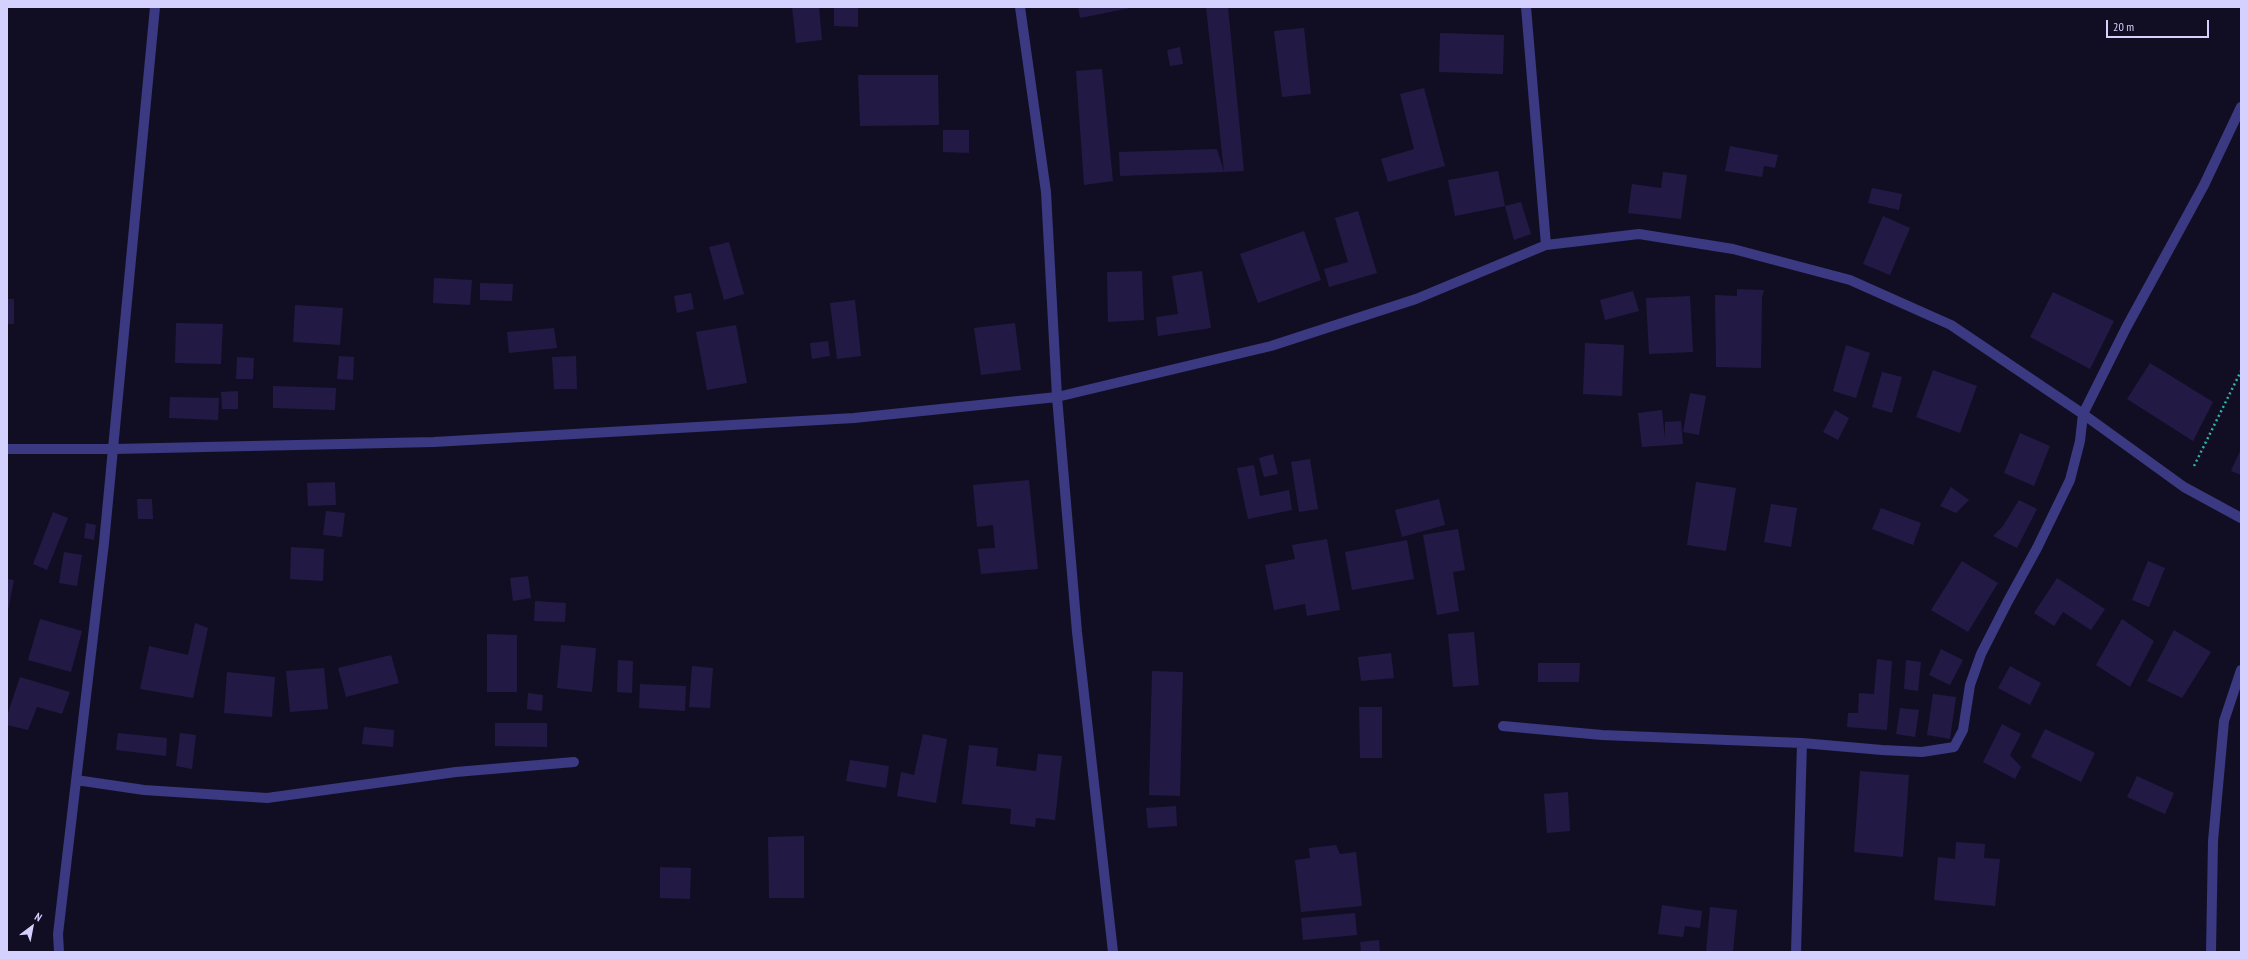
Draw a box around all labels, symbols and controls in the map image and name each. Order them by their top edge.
scale bar [2108,12,2211,38]
text: 20 m [2113,19,2134,34]
north arrow [12,907,52,947]
text: N [32,909,45,924]

